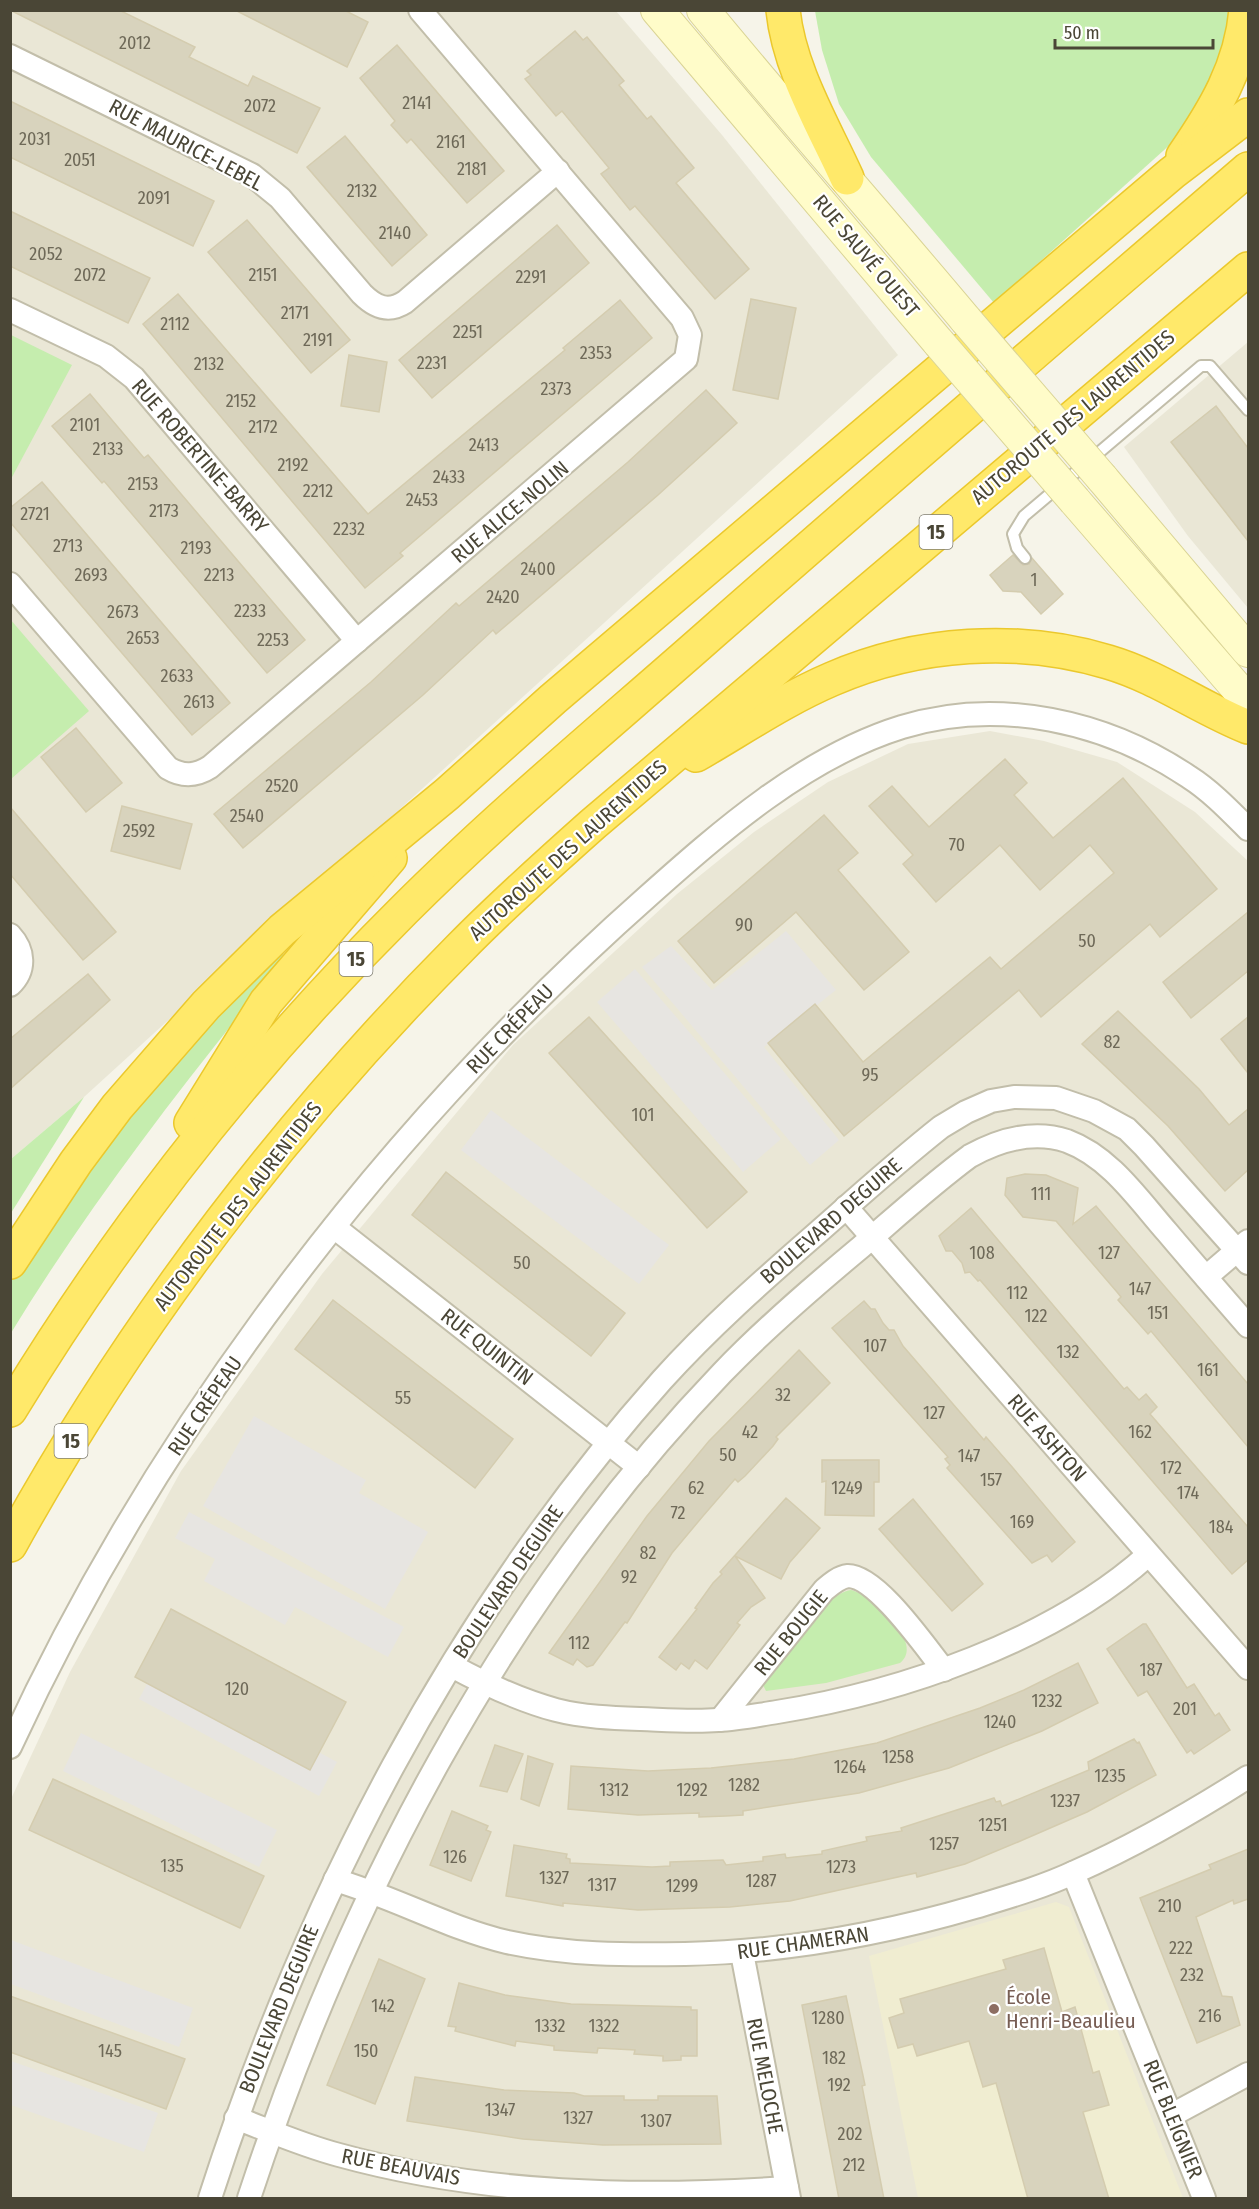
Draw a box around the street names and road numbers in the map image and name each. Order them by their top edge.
street label: RUE MAURICE-LEBEL [104,93,268,197]
street label: RUE SAUVÉ OUEST [807,189,925,323]
street label: AUTOROUTE DES LAURENTIDES [966,324,1180,510]
street label: RUE ROBERTINE-BARRY [126,374,274,539]
street label: RUE ALICE-NOLIN [446,455,574,569]
road number: 15 [920,515,952,549]
street label: AUTOROUTE DES LAURENTIDES [463,754,673,946]
road number: 15 [340,942,372,976]
street label: RUE CRÉPEAU [461,979,559,1079]
street label: AUTOROUTE DES LAURENTIDES [148,1096,328,1316]
street label: BOULEVARD DEGUIRE [755,1152,907,1290]
street label: RUE QUINTIN [436,1303,538,1391]
street label: RUE CRÉPEAU [162,1351,248,1461]
street label: RUE ASHTON [1002,1389,1092,1487]
road number: 15 [54,1424,88,1458]
street label: BOULEVARD DEGUIRE [447,1500,569,1664]
street label: RUE BOUGIE [749,1585,834,1681]
street label: BOULEVARD DEGUIRE [233,1921,325,2097]
street label: RUE CHAMERAN [735,1921,871,1965]
street label: RUE MELOCHE [741,2016,789,2137]
street label: RUE BLEIGNIER [1137,2056,1209,2183]
street label: RUE BEAUVAIS [339,2143,463,2191]

